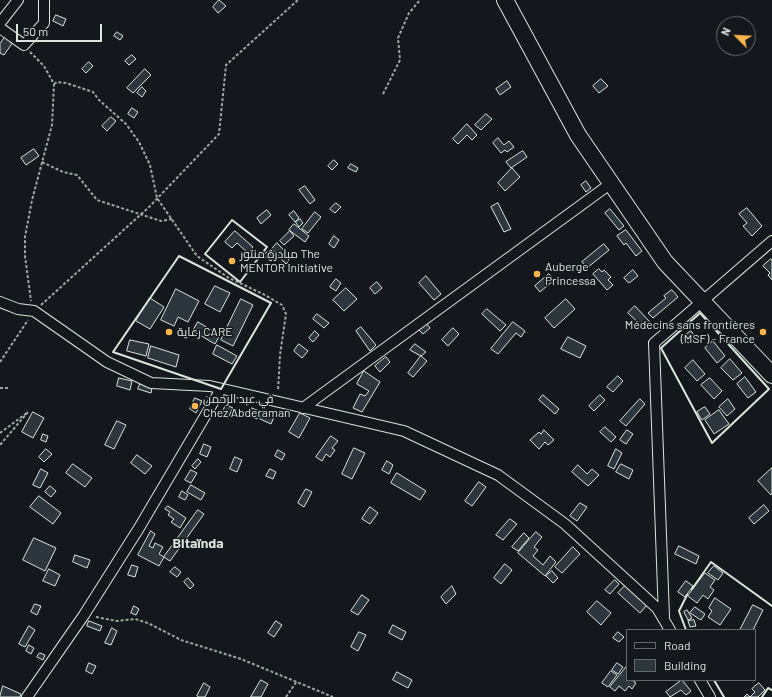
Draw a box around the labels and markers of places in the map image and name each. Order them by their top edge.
place label: مبادرة منتور The MENTOR Initiative [240,247,333,275]
marker: مبادرة منتور The MENTOR Initiative [227,256,237,266]
place label: Auberge Princessa [545,260,596,288]
marker: Auberge Princessa [532,269,542,279]
place label: Médecins sans frontières (MSF) - France [625,318,755,346]
place label: رعاية CARE [177,325,232,339]
marker: رعاية CARE [164,327,174,337]
marker: Médecins sans frontières (MSF) - France [758,327,768,337]
place label: في عبد الرحمن Chez Abderaman [203,392,291,420]
marker: في عبد الرحمن Chez Abderaman [190,401,200,411]

